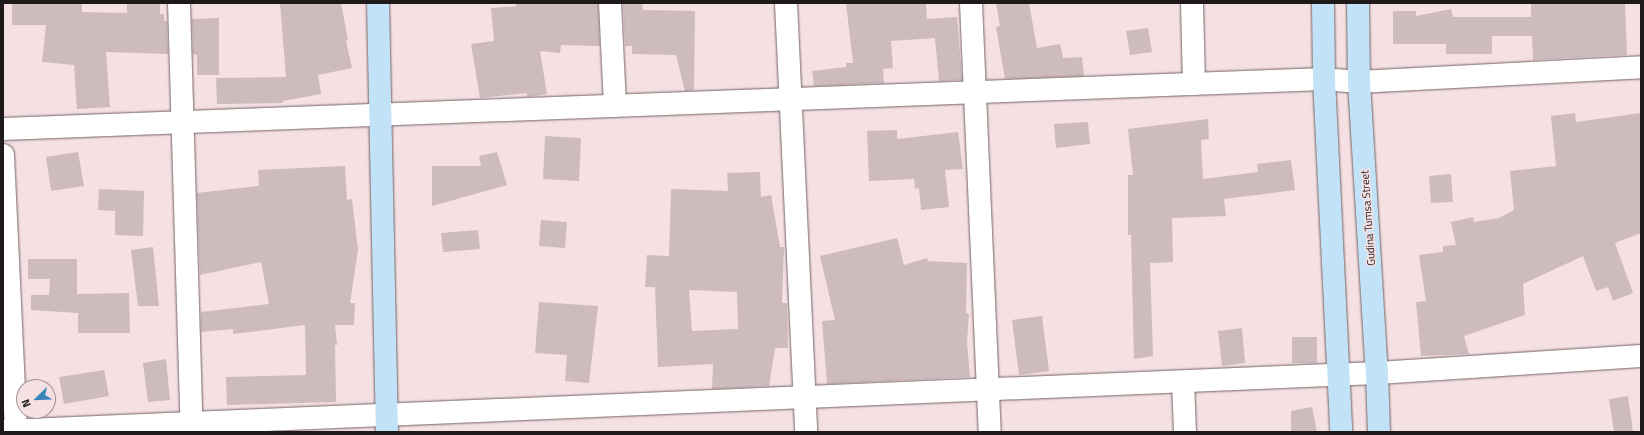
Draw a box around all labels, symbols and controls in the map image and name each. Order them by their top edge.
street label: Gudina Tumsa Street [1358,170,1378,266]
north arrow [16,379,56,419]
text: N [17,397,35,410]

